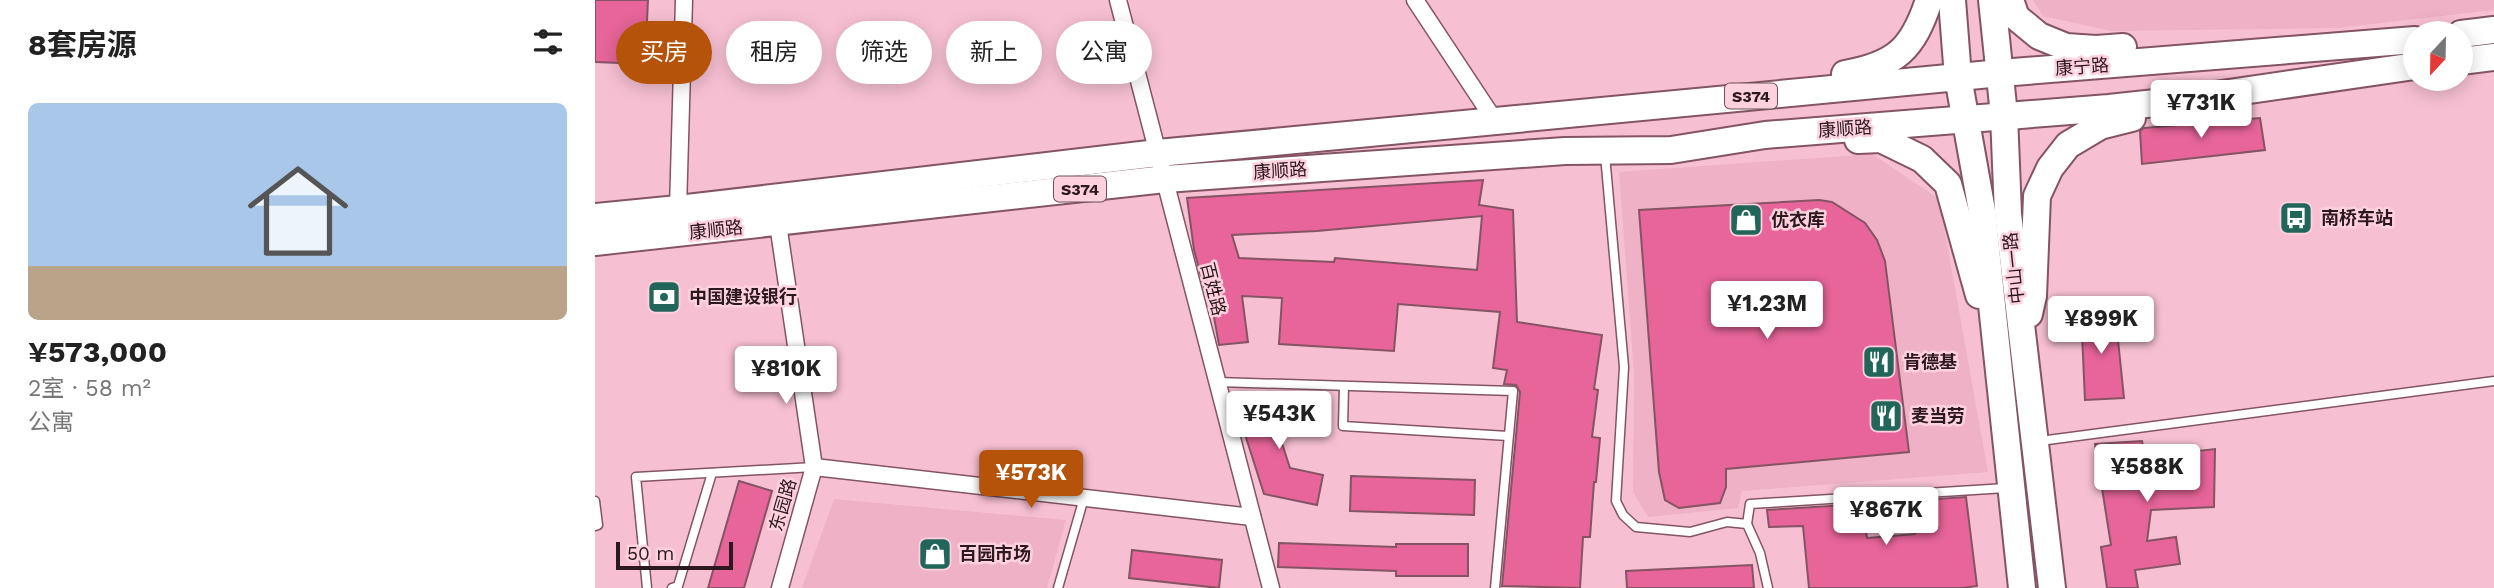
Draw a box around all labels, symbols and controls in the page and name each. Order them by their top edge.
chip: 买房 [616,21,712,84]
chip: 租房 [726,21,822,84]
chip: 筛选 [836,21,932,84]
chip: 新上 [946,21,1042,84]
chip: 公寓 [1056,21,1152,84]
north arrow [2403,21,2473,91]
map controls [2403,21,2473,91]
icon: filters [529,23,567,61]
text: 8套房源 [28,27,137,62]
street label: 康宁路 [2054,54,2110,79]
pin: ¥731K [2152,80,2250,140]
road number: S374 [1725,83,1777,108]
text: ¥731K [2167,89,2235,116]
street label: 康顺路 [1817,116,1873,141]
icon: home [235,148,361,274]
street label: 康顺路 [1252,158,1308,183]
road number: S374 [1054,176,1106,202]
bus stop icon: 南桥车站 [2277,199,2315,237]
shop icon: 优衣库 [1727,201,1765,239]
place label: 南桥车站 [2321,207,2393,228]
place label: 优衣库 [1771,209,1825,230]
street label: 康顺路 [688,216,744,243]
street label: 中山一路 [1999,231,2028,305]
street label: 百姓路 [1197,260,1230,318]
bank icon: 中国建设银行 [645,278,683,316]
pin: ¥1.23M [1710,282,1824,341]
place label: 中国建设银行 [689,286,797,307]
text: ¥1.23M [1727,290,1807,317]
pin: ¥899K [2052,296,2150,356]
text: ¥899K [2064,305,2138,332]
text: ¥573,000 [28,334,167,369]
restaurant icon: 肯德基 [1860,343,1898,381]
pin: ¥810K [737,346,835,406]
place label: 肯德基 [1903,351,1957,372]
text: ¥810K [751,355,821,382]
text: 2室 · 58 m² [28,375,151,402]
pin: ¥543K [1230,392,1328,451]
restaurant icon: 麦当劳 [1867,397,1905,435]
text: ¥543K [1242,400,1316,427]
place label: 麦当劳 [1911,405,1965,426]
text: 公寓 [28,409,74,436]
pin: ¥588K [2098,444,2196,504]
pin: ¥573K [982,450,1080,510]
text: ¥588K [2110,453,2184,480]
text: ¥573K [995,459,1067,486]
street label: 东园路 [765,476,800,534]
pin: ¥867K [1837,488,1935,547]
text: ¥867K [1849,496,1923,523]
shop icon: 百园市场 [916,535,954,573]
scale bar [616,539,733,571]
text: 50 m [627,542,674,565]
place label: 百园市场 [959,543,1031,564]

